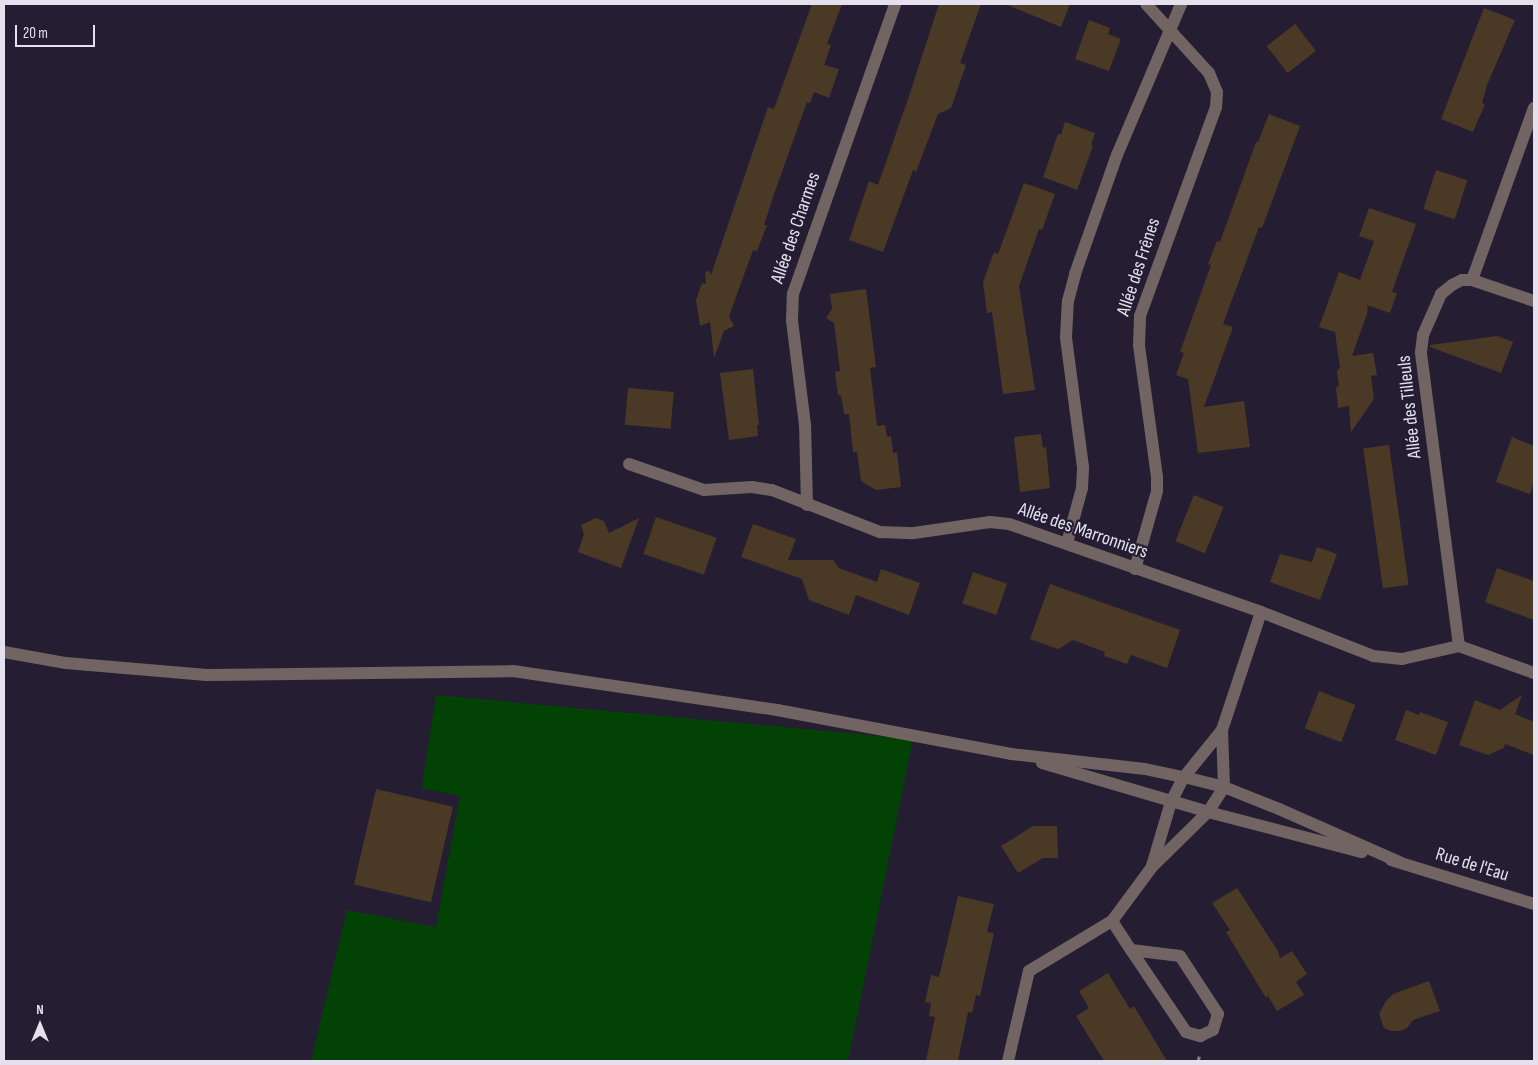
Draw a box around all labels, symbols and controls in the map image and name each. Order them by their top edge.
scale bar [18,15,98,47]
text: 20 m [23,24,48,43]
street label: Allée des Charmes [766,169,826,287]
street label: Allée des Frênes [1112,215,1166,319]
street label: Allée des Tilleuls [1393,354,1427,460]
street label: Allée des Marronniers [1015,498,1151,564]
street label: Rue de l'Eau [1433,843,1511,887]
north arrow [15,1000,65,1050]
text: N [36,1001,44,1018]

